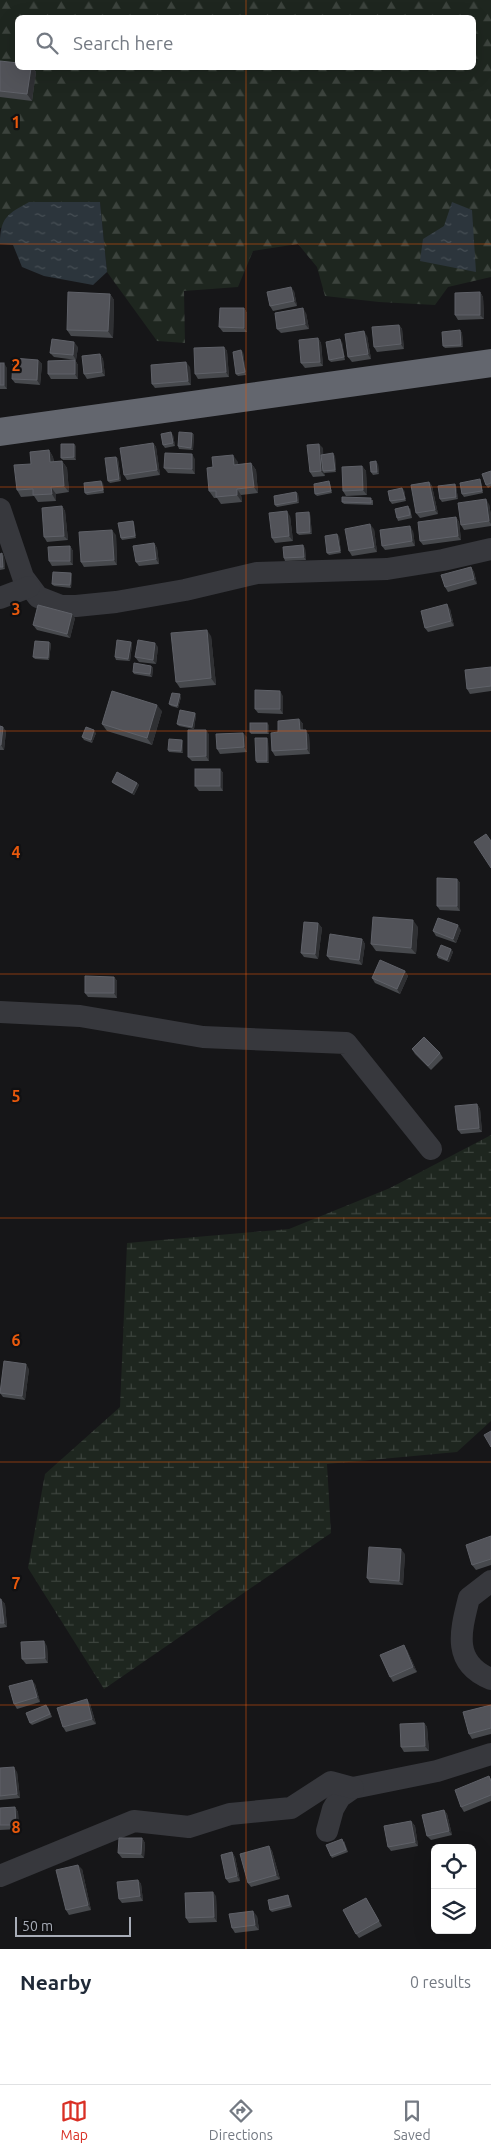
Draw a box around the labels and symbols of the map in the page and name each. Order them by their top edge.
text: 1 [11,113,21,131]
text: 2 [11,356,21,374]
text: 3 [11,600,21,618]
text: 4 [11,843,21,861]
text: 5 [11,1087,21,1105]
text: 6 [11,1331,21,1349]
text: 7 [11,1574,21,1592]
text: 8 [11,1818,21,1836]
scale bar [15,1914,131,1937]

